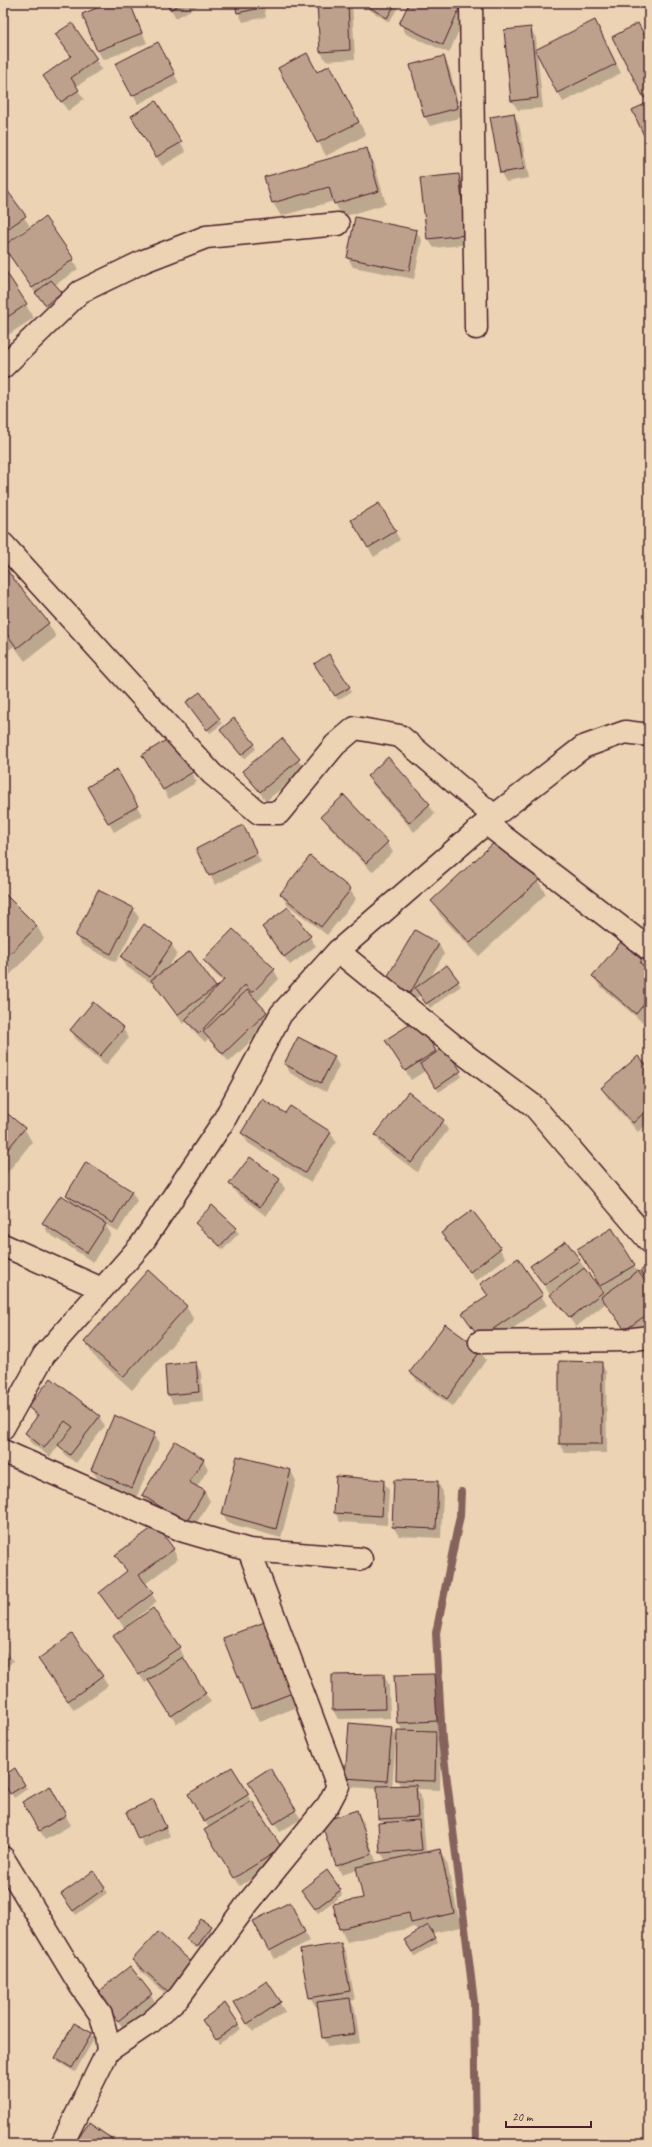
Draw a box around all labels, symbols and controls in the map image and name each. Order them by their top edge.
scale bar [506,2103,591,2129]
text: 20 m [512,2109,534,2125]

